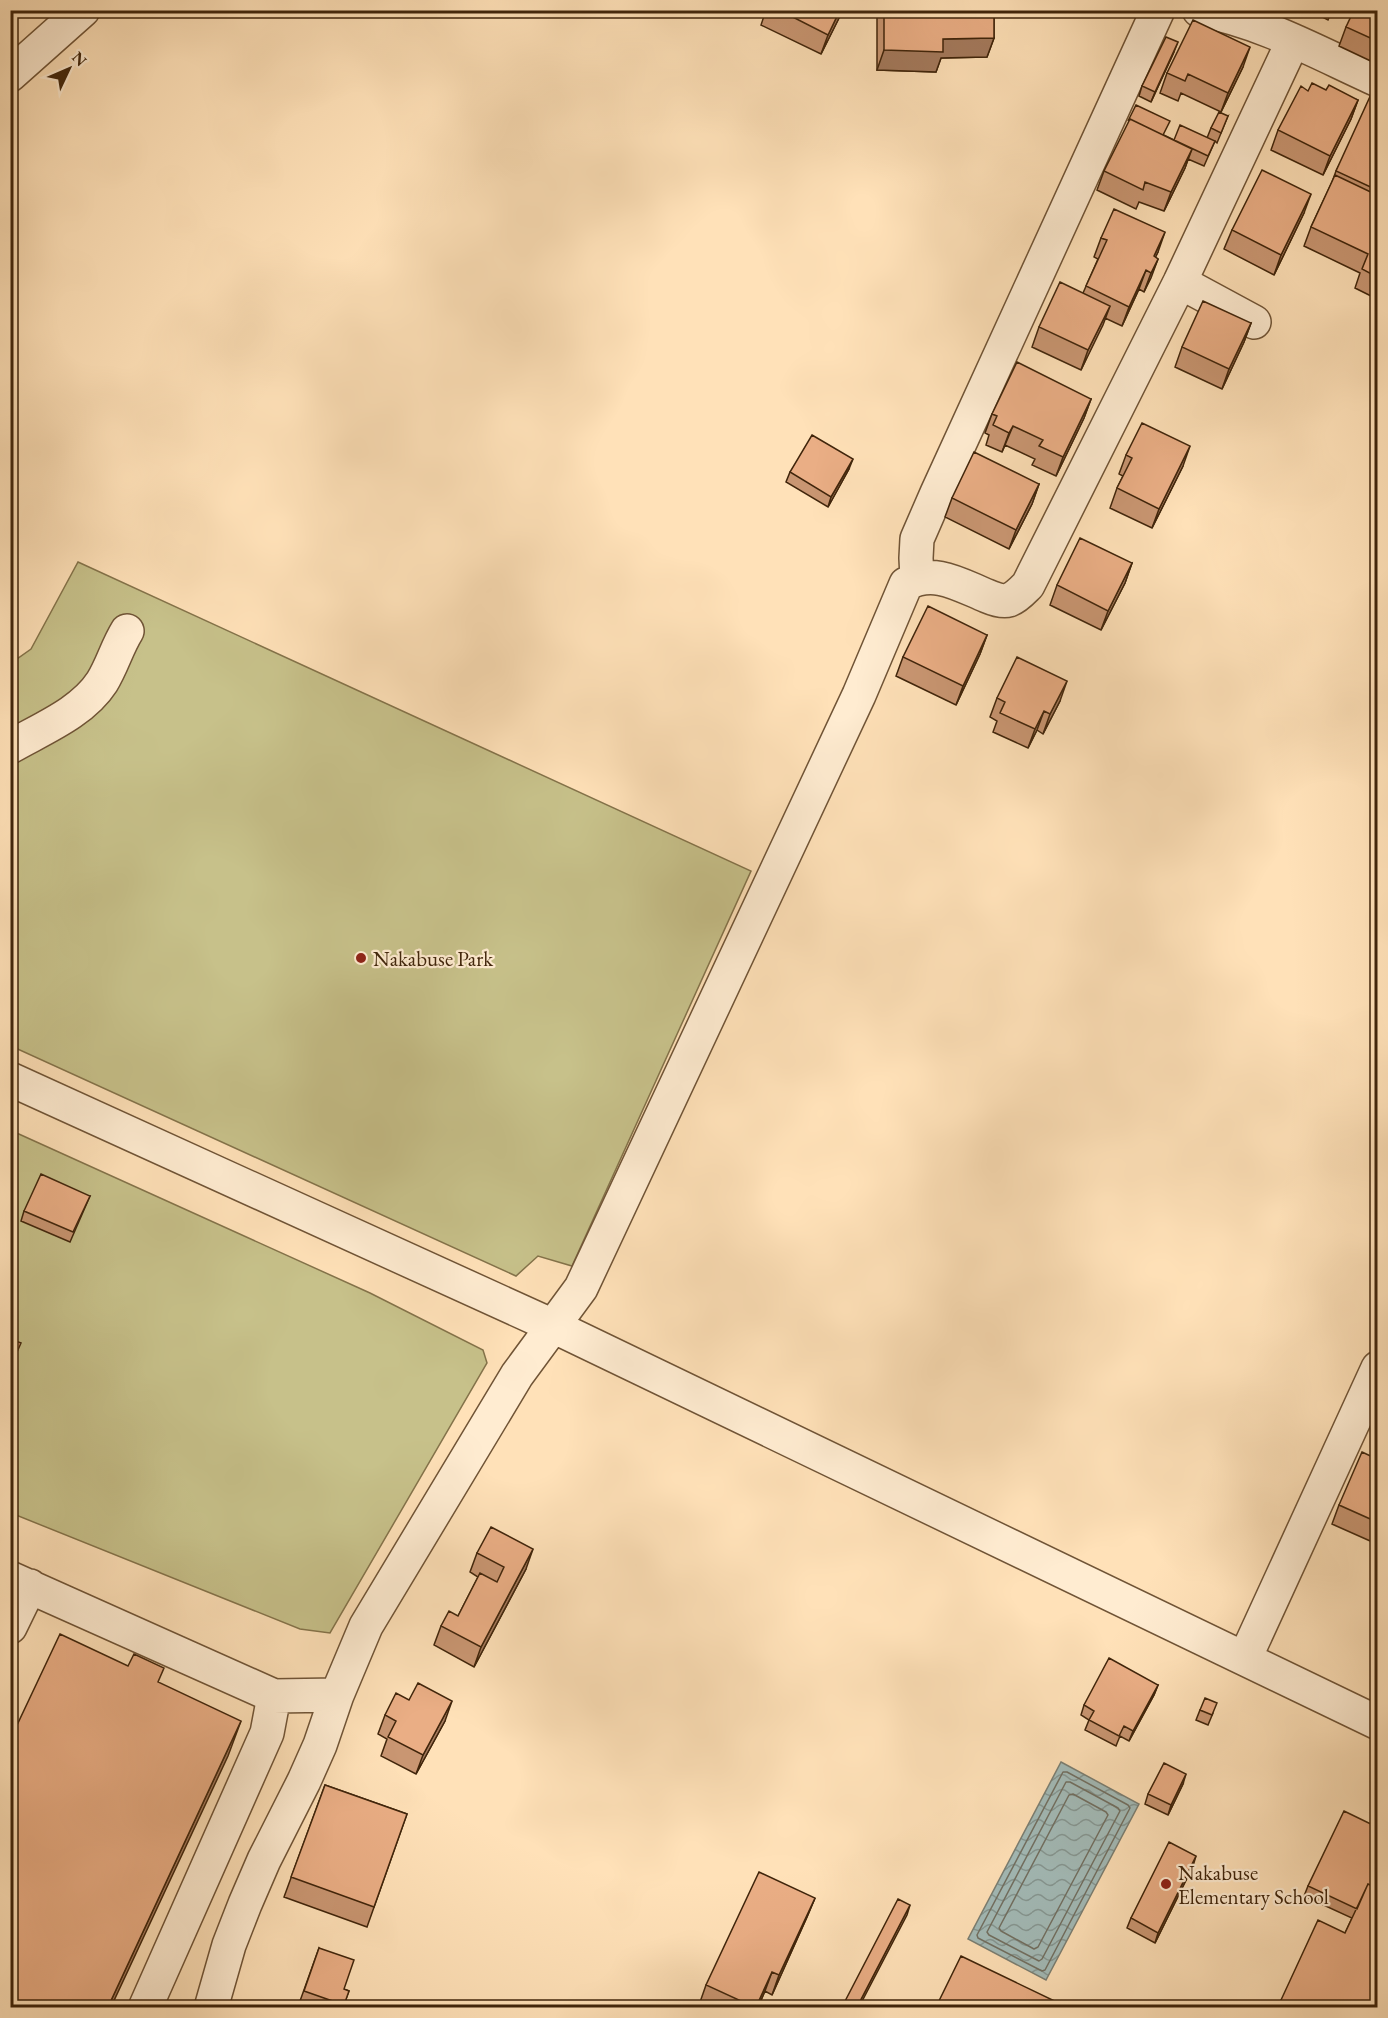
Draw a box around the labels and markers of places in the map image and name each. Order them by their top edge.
place label: Nakabuse Park [373,945,494,972]
marker: Nakabuse Park [354,951,368,965]
place label: Nakabuse Elementary School [1178,1859,1329,1910]
marker: Nakabuse Elementary School [1159,1877,1173,1891]

